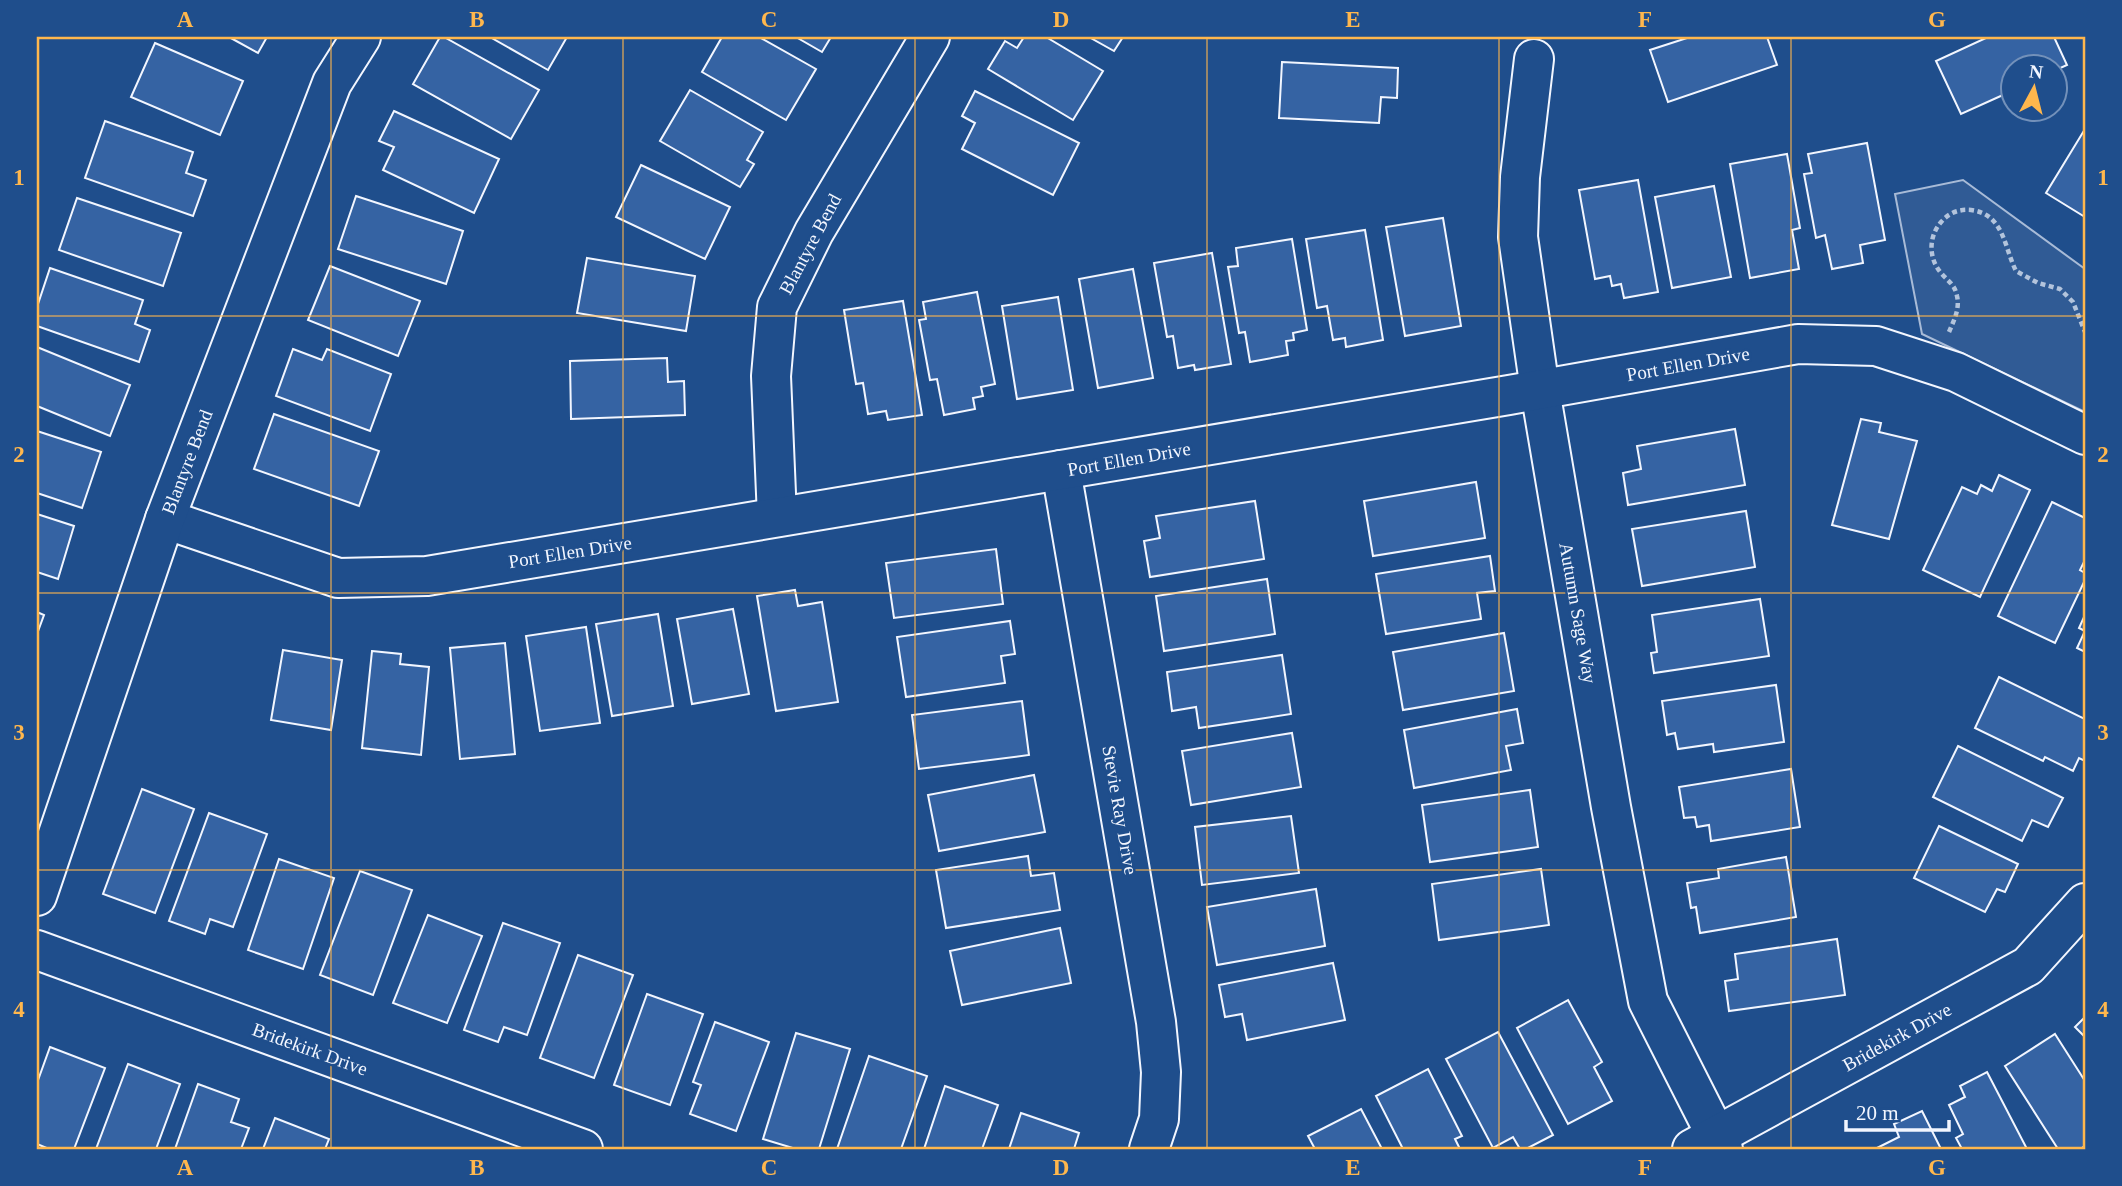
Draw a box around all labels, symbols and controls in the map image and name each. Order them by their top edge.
text: A [177,7,194,32]
text: B [469,7,485,32]
text: C [761,7,777,32]
text: D [1053,7,1069,32]
text: E [1345,7,1361,32]
text: F [1638,7,1652,32]
text: G [1928,7,1946,32]
north arrow [2000,52,2070,122]
text: N [2028,60,2044,83]
text: 1 [13,165,25,190]
text: 1 [2097,165,2109,190]
street label: Blantyre Bend [775,190,845,298]
street label: Port Ellen Drive [1625,343,1751,385]
street label: Blantyre Bend [157,406,217,517]
street label: Port Ellen Drive [1066,438,1192,480]
text: 2 [13,442,25,467]
text: 2 [2097,442,2109,467]
street label: Port Ellen Drive [507,532,633,572]
street label: Autumn Sage Way [1555,541,1601,686]
text: 3 [13,720,25,745]
text: 3 [2097,720,2109,745]
street label: Stevie Ray Drive [1098,744,1142,876]
text: 4 [13,997,25,1022]
text: 4 [2097,997,2109,1022]
street label: Bridekirk Drive [1839,999,1955,1075]
street label: Bridekirk Drive [250,1018,370,1080]
scale bar [1846,1088,1949,1132]
text: 20 m [1856,1101,1899,1125]
text: A [177,1155,194,1180]
text: B [469,1155,485,1180]
text: C [761,1155,777,1180]
text: D [1053,1155,1069,1180]
text: E [1345,1155,1361,1180]
text: F [1638,1155,1652,1180]
text: G [1928,1155,1946,1180]

